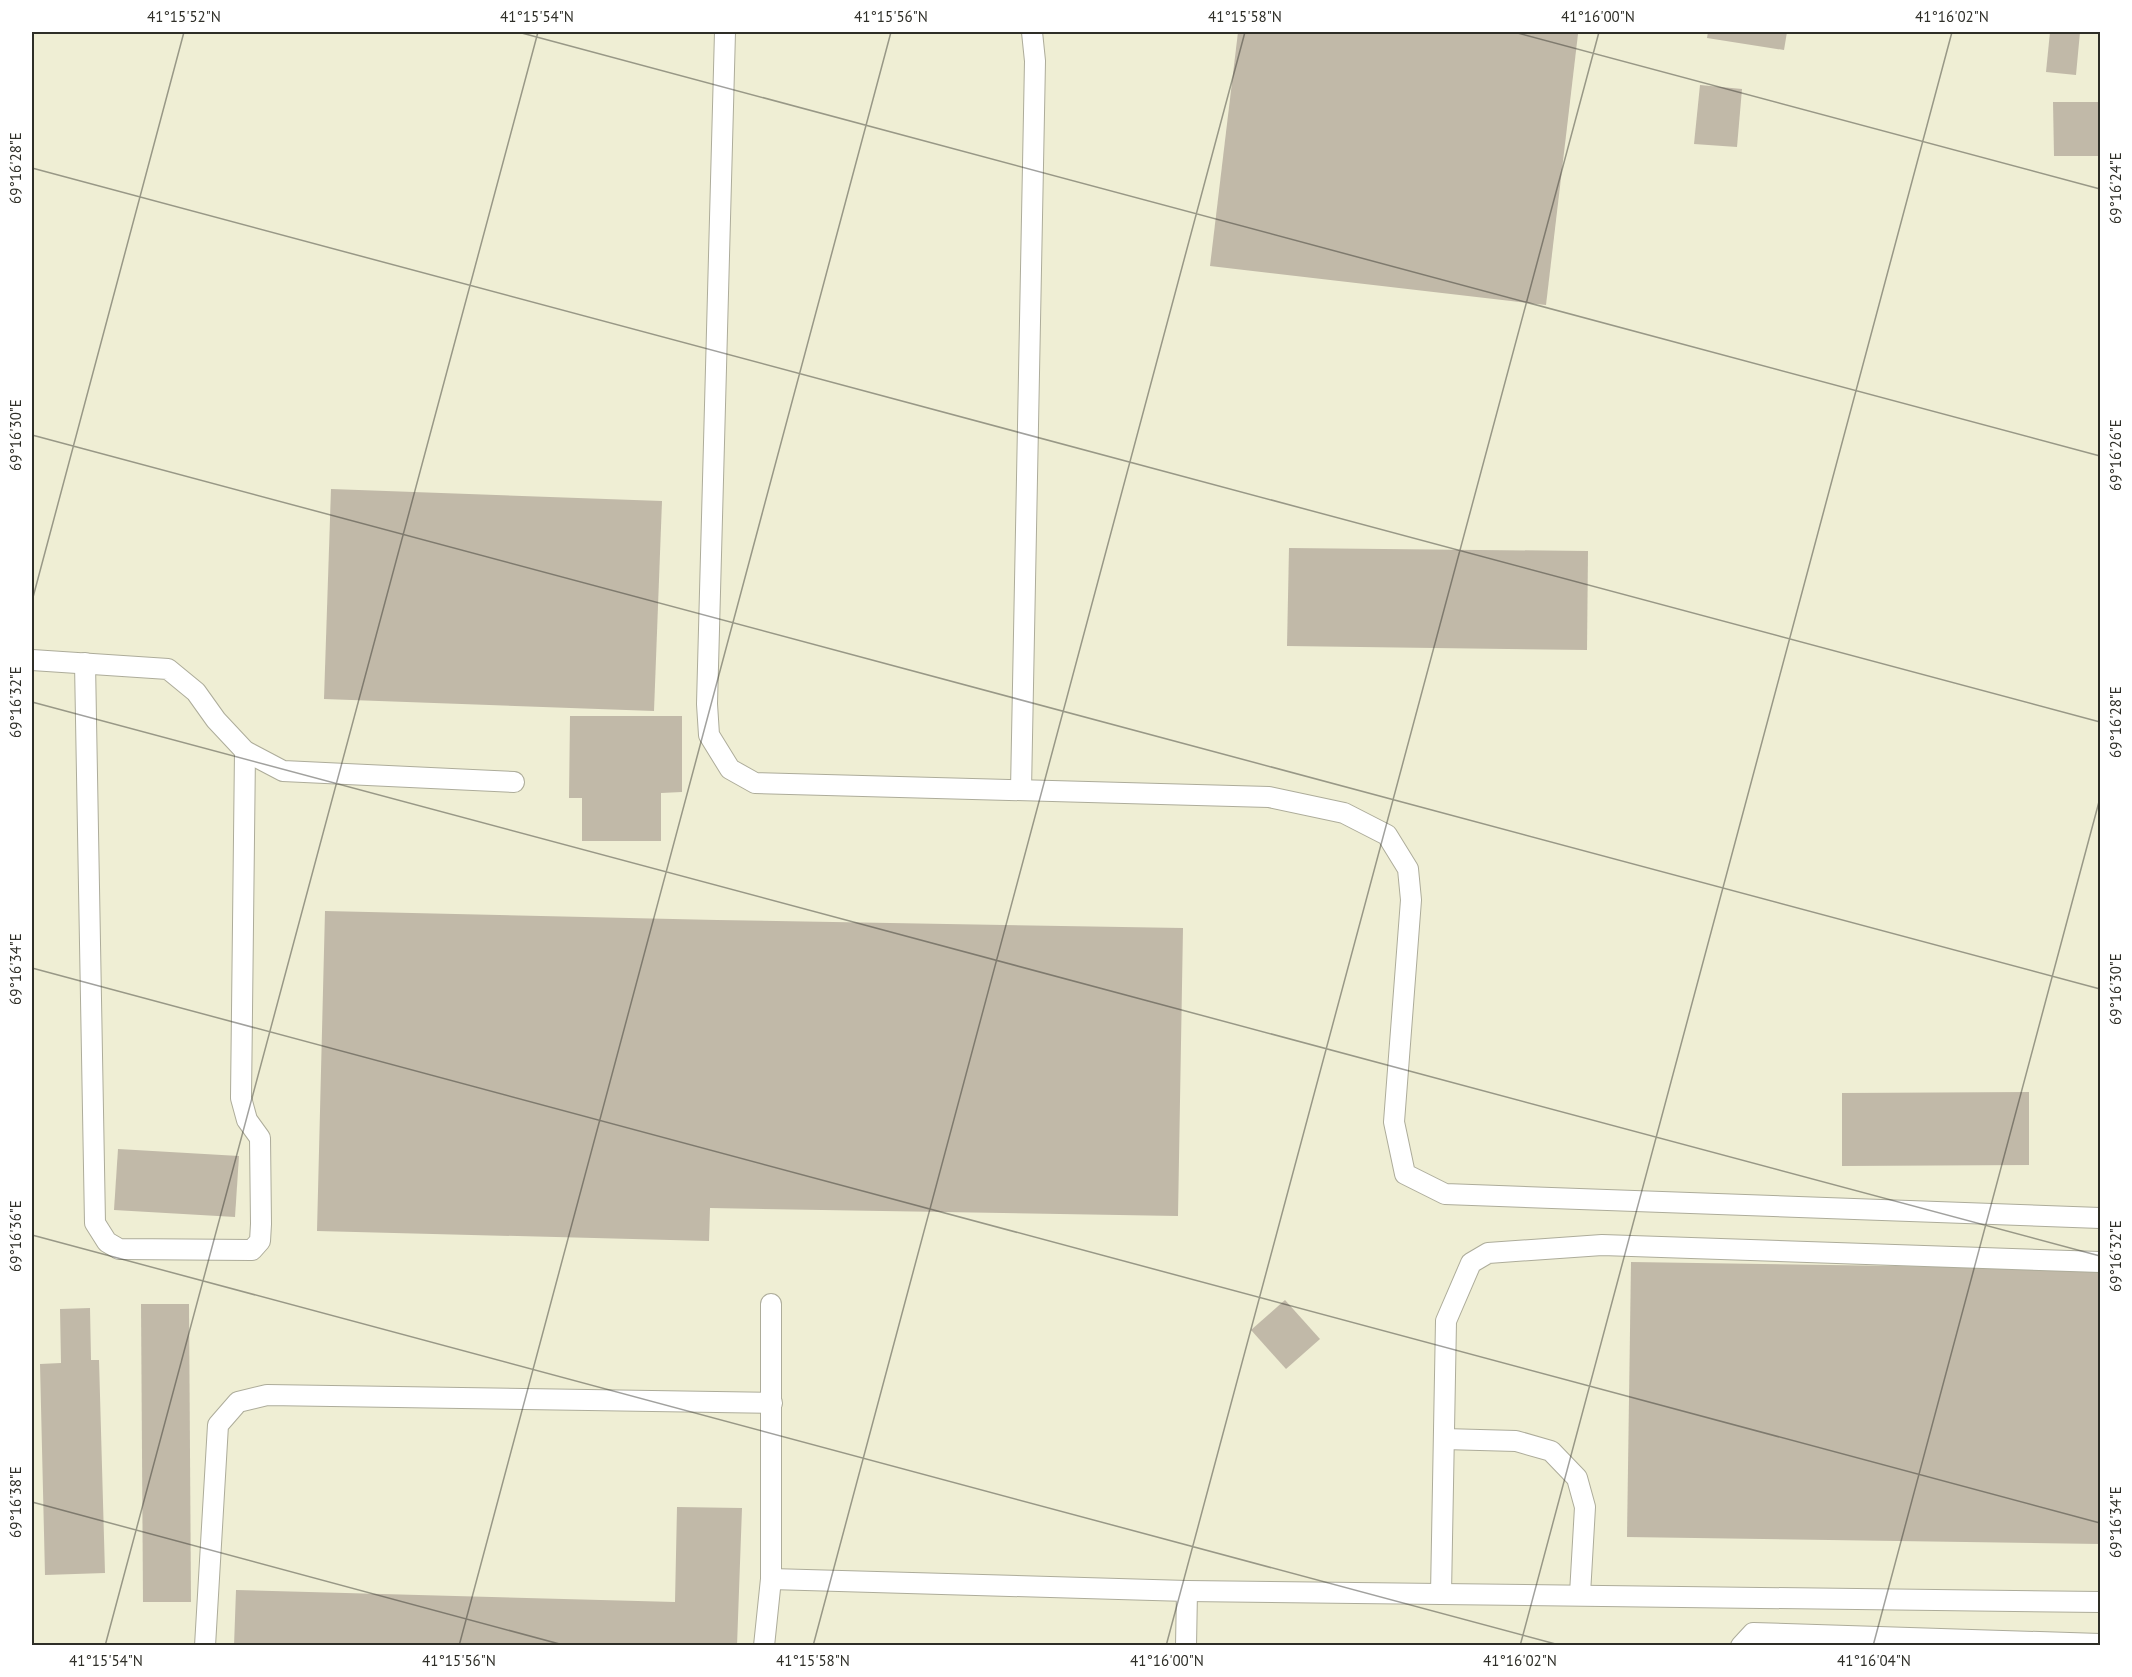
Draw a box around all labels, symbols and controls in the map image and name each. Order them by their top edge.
text: 41°15'52"N [147,7,221,26]
text: 41°15'54"N [500,7,574,26]
text: 41°15'56"N [854,7,928,26]
text: 41°15'58"N [1208,7,1282,26]
text: 41°16'00"N [1561,7,1635,26]
text: 41°16'02"N [1915,7,1989,26]
text: 69°16'28"E [6,132,25,204]
text: 69°16'24"E [2106,152,2125,224]
text: 69°16'30"E [6,399,25,471]
text: 69°16'26"E [2106,419,2125,491]
text: 69°16'32"E [6,666,25,738]
text: 69°16'28"E [2106,686,2125,758]
text: 69°16'34"E [6,933,25,1005]
text: 69°16'30"E [2106,953,2125,1025]
text: 69°16'36"E [6,1200,25,1272]
text: 69°16'32"E [2106,1220,2125,1292]
text: 69°16'38"E [6,1466,25,1538]
text: 69°16'34"E [2106,1486,2125,1558]
text: 41°15'54"N [69,1651,143,1670]
text: 41°15'56"N [422,1651,496,1670]
text: 41°15'58"N [776,1651,850,1670]
text: 41°16'00"N [1130,1651,1204,1670]
text: 41°16'02"N [1483,1651,1557,1670]
text: 41°16'04"N [1837,1651,1911,1670]

